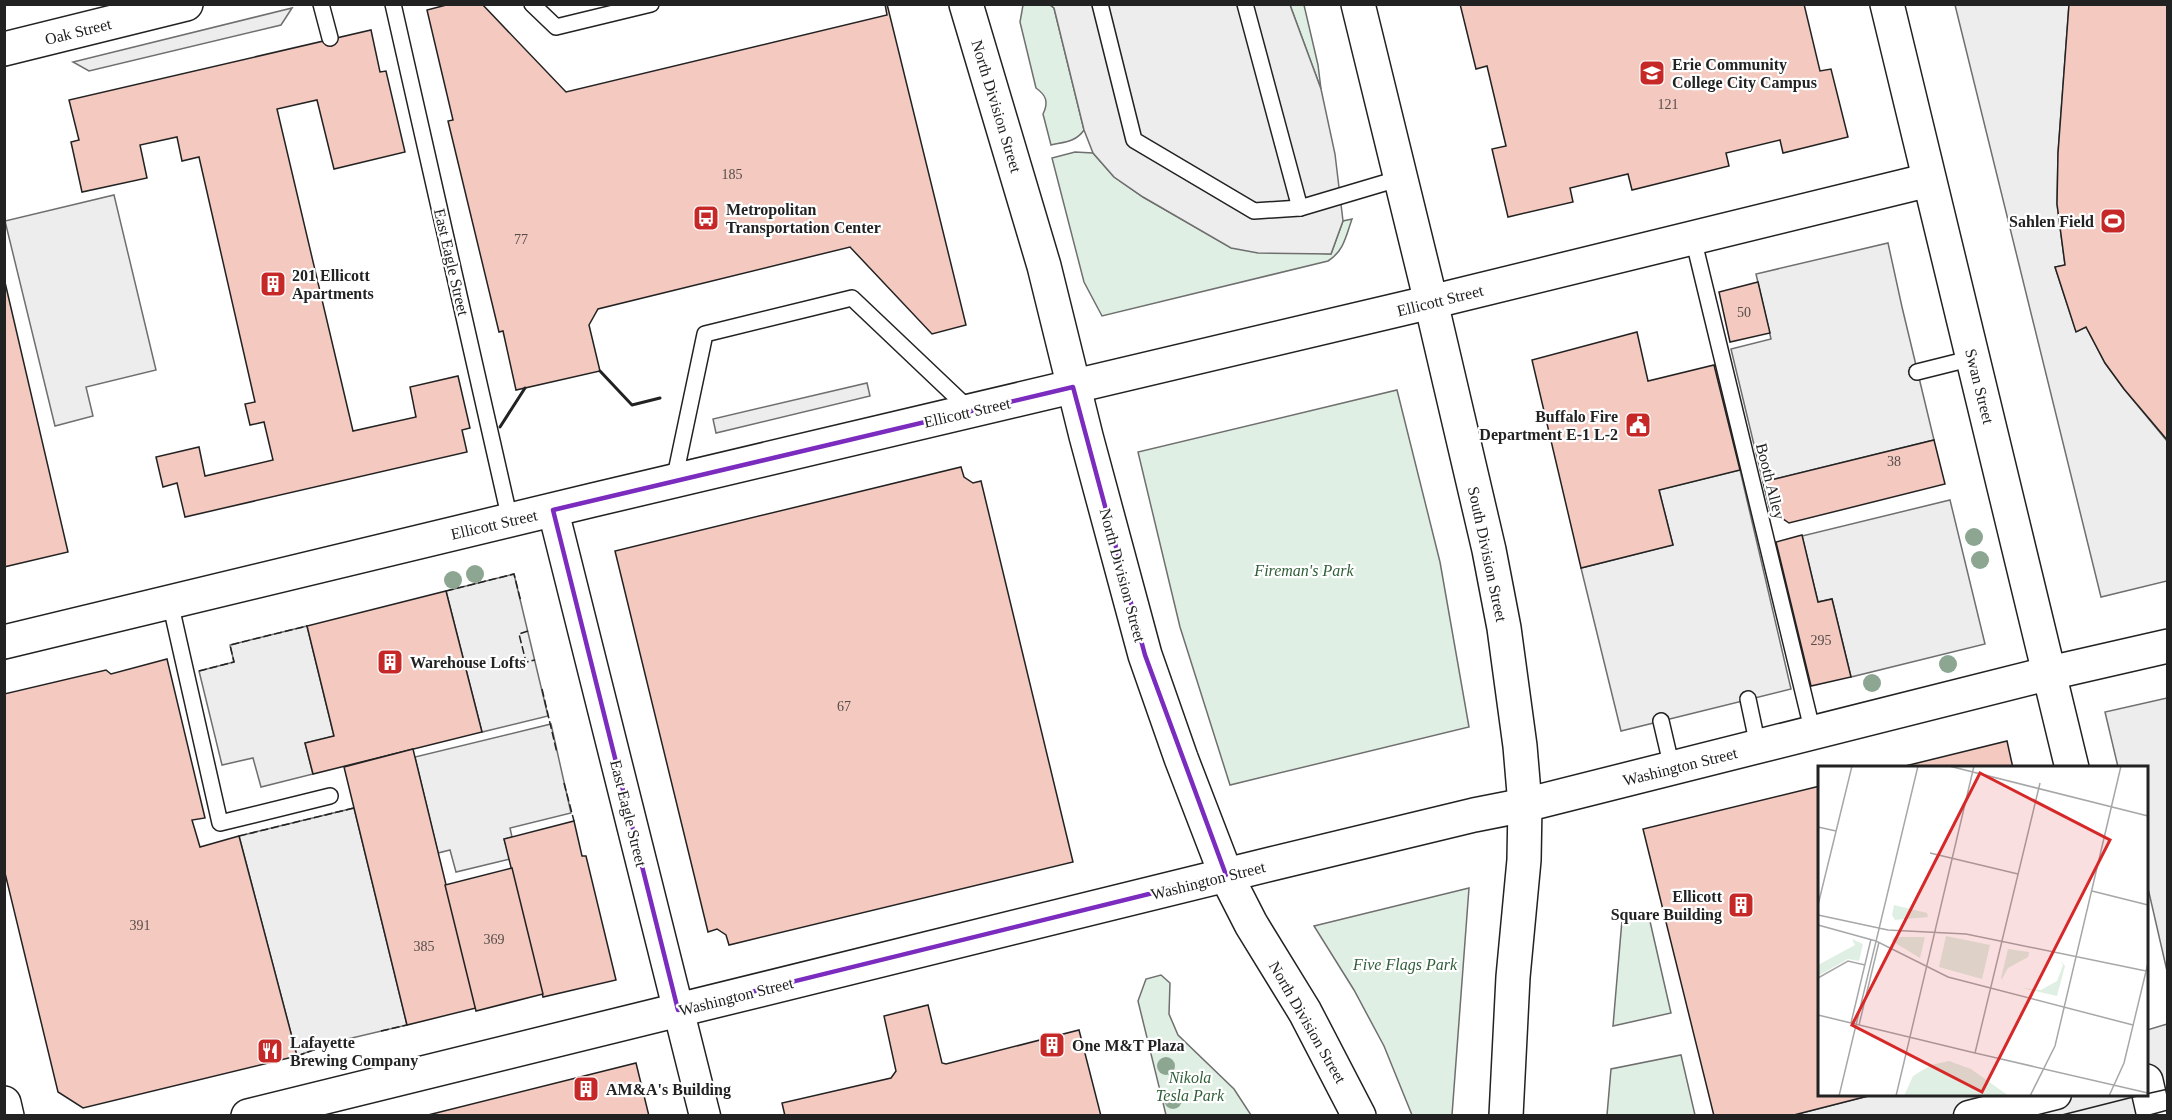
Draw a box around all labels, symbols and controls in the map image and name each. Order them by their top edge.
street label: Oak Street [43,15,114,48]
street label: North Division Street [968,38,1025,175]
place label: Erie Community College City Campus [1672,56,1817,92]
school or university icon: Erie Community College City Campus [1637,58,1667,88]
house number: 121 [1658,97,1679,112]
house number: 185 [722,167,743,182]
place label: Metropolitan Transportation Center [726,201,881,237]
bus stop icon: Metropolitan Transportation Center [691,203,721,233]
sports icon: Sahlen Field [2098,206,2128,236]
street label: East Eagle Street [430,207,472,318]
place label: Sahlen Field [2009,213,2094,230]
house number: 77 [514,232,528,247]
place label: 201 Ellicott Apartments [292,267,374,303]
building icon: 201 Ellicott Apartments [258,269,288,299]
street label: Ellicott Street [1395,281,1486,319]
house number: 50 [1737,305,1751,320]
street label: Swan Street [1962,347,1997,426]
street label: Ellicott Street [922,394,1013,431]
place label: Buffalo Fire Department E-1 L-2 [1479,408,1618,444]
public building icon: Buffalo Fire Department E-1 L-2 [1623,410,1653,440]
street label: Booth Alley [1752,441,1788,521]
house number: 38 [1887,454,1901,469]
street label: South Division Street [1465,485,1510,624]
street label: Ellicott Street [449,506,540,543]
street label: North Division Street [1096,506,1149,644]
park label: Fireman's Park [1253,562,1355,579]
house number: 295 [1811,633,1832,648]
building icon: Warehouse Lofts [375,647,405,677]
place label: Warehouse Lofts [410,654,526,671]
house number: 67 [837,699,851,714]
street label: Washington Street [1621,744,1740,790]
street label: East Eagle Street [606,758,650,869]
inset map [1818,766,2148,1096]
street label: Washington Street [1149,858,1268,904]
place label: Ellicott Square Building [1611,888,1723,924]
building icon: Ellicott Square Building [1726,890,1756,920]
house number: 391 [130,918,151,933]
house number: 369 [484,932,505,947]
house number: 385 [414,939,435,954]
park label: Five Flags Park [1352,956,1458,974]
street label: North Division Street [1266,958,1350,1087]
street label: Washington Street [677,974,796,1020]
building icon: One M&T Plaza [1037,1030,1067,1060]
place label: Lafayette Brewing Company [290,1034,418,1070]
restaurant icon: Lafayette Brewing Company [255,1036,285,1066]
place label: One M&T Plaza [1072,1037,1185,1054]
park label: Nikola Tesla Park [1156,1069,1225,1104]
building icon: AM&A's Building [571,1074,601,1104]
place label: AM&A's Building [606,1081,731,1099]

